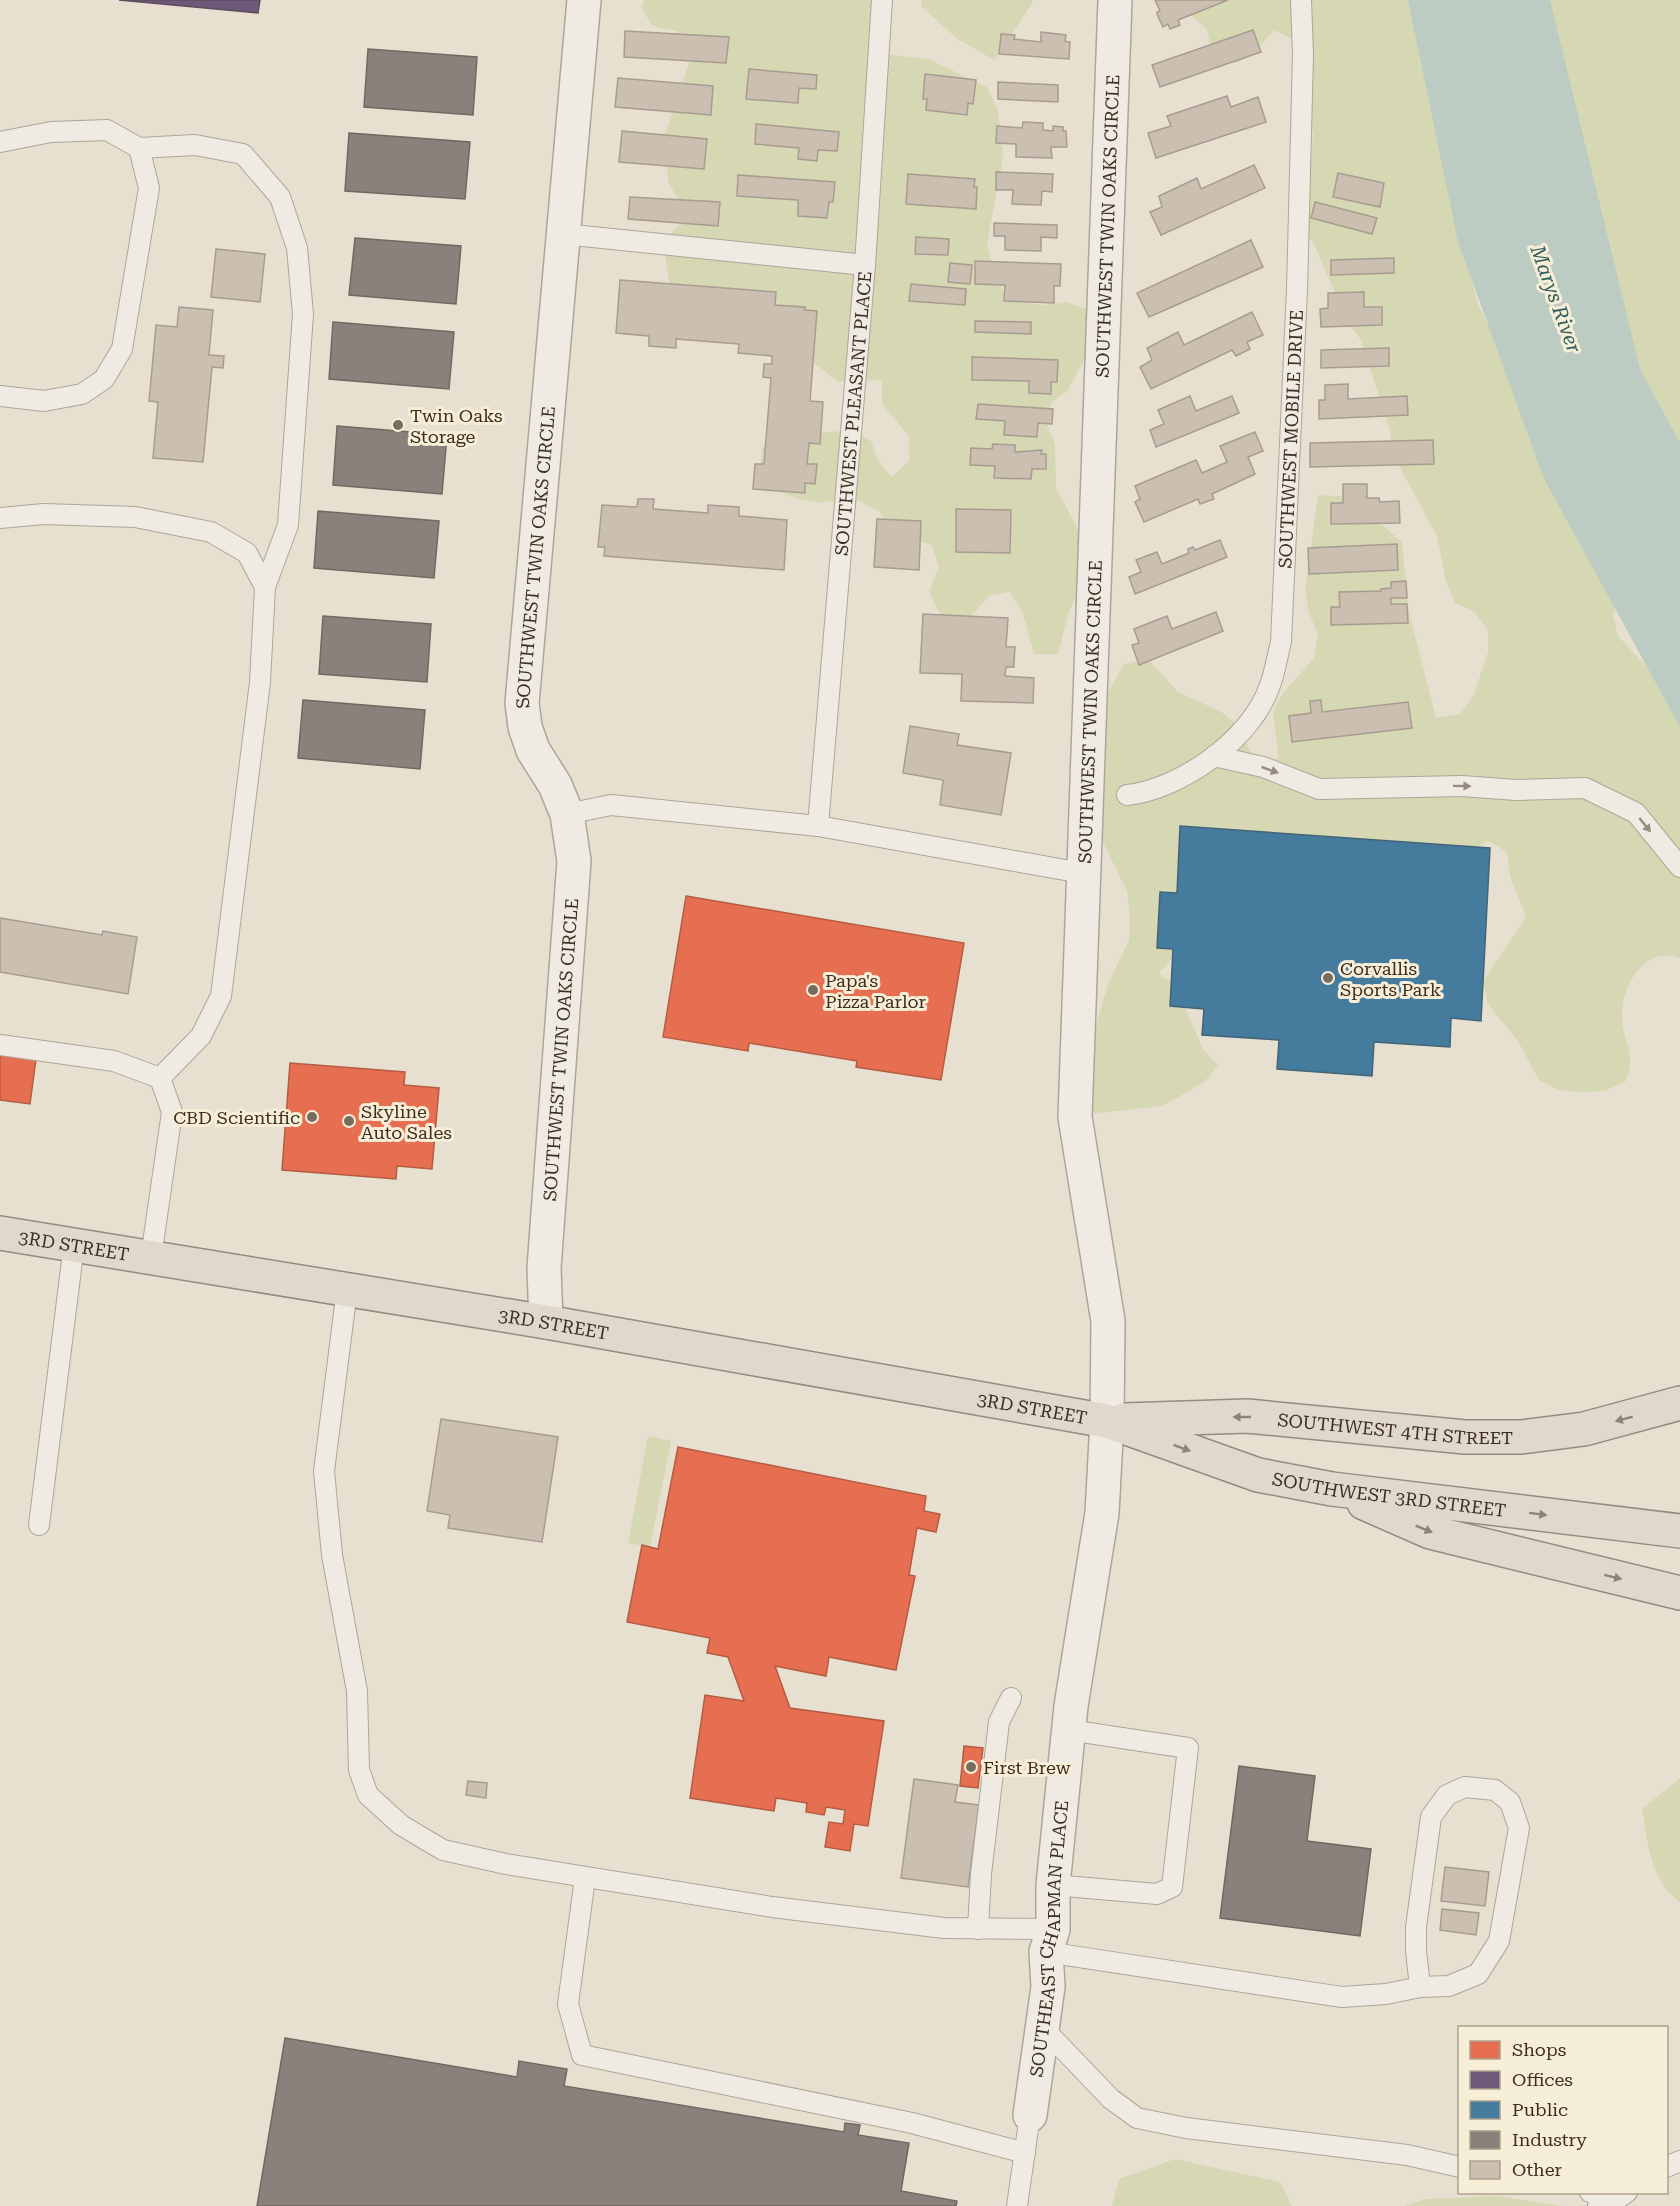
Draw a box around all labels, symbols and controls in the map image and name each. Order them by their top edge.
street label: SOUTHWEST TWIN OAKS CIRCLE [1091,74,1123,378]
water label: Marys River [1525,241,1587,357]
street label: SOUTHWEST PLEASANT PLACE [830,270,875,557]
street label: SOUTHWEST MOBILE DRIVE [1274,309,1307,569]
place label: Twin Oaks Storage [410,405,503,447]
street label: SOUTHWEST TWIN OAKS CIRCLE [511,405,559,710]
marker: Twin Oaks Storage [391,418,405,432]
street label: SOUTHWEST TWIN OAKS CIRCLE [1074,560,1105,864]
one-way arrow [1262,765,1280,775]
one-way arrow [1452,782,1471,791]
one-way arrow [1638,817,1651,832]
street label: SOUTHWEST TWIN OAKS CIRCLE [538,897,582,1202]
place label: Corvallis Sports Park [1340,958,1441,1000]
place label: Papa's Pizza Parlor [825,970,926,1012]
marker: Corvallis Sports Park [1321,971,1335,985]
marker: Papa's Pizza Parlor [806,983,820,997]
place label: Skyline Auto Sales [361,1101,452,1143]
place label: CBD Scientific [173,1107,300,1128]
marker: CBD Scientific [305,1110,319,1124]
marker: Skyline Auto Sales [342,1114,356,1128]
street label: 3RD STREET [17,1226,131,1264]
street label: 3RD STREET [497,1304,610,1343]
street label: 3RD STREET [976,1388,1089,1428]
street label: SOUTHWEST 4TH STREET [1277,1408,1513,1448]
one-way arrow [1233,1412,1252,1422]
one-way arrow [1614,1414,1633,1424]
one-way arrow [1173,1443,1191,1453]
street label: SOUTHWEST 3RD STREET [1271,1467,1507,1520]
one-way arrow [1528,1509,1547,1519]
one-way arrow [1415,1525,1433,1534]
one-way arrow [1604,1572,1622,1582]
place label: First Brew [983,1757,1071,1778]
marker: First Brew [964,1760,978,1774]
street label: SOUTHEAST CHAPMAN PLACE [1025,1799,1072,2078]
legend [1458,2026,1668,2194]
text: Shops [1512,2039,1566,2060]
text: Offices [1512,2069,1573,2090]
text: Public [1512,2099,1568,2120]
text: Industry [1512,2129,1587,2150]
text: Other [1512,2159,1562,2180]

